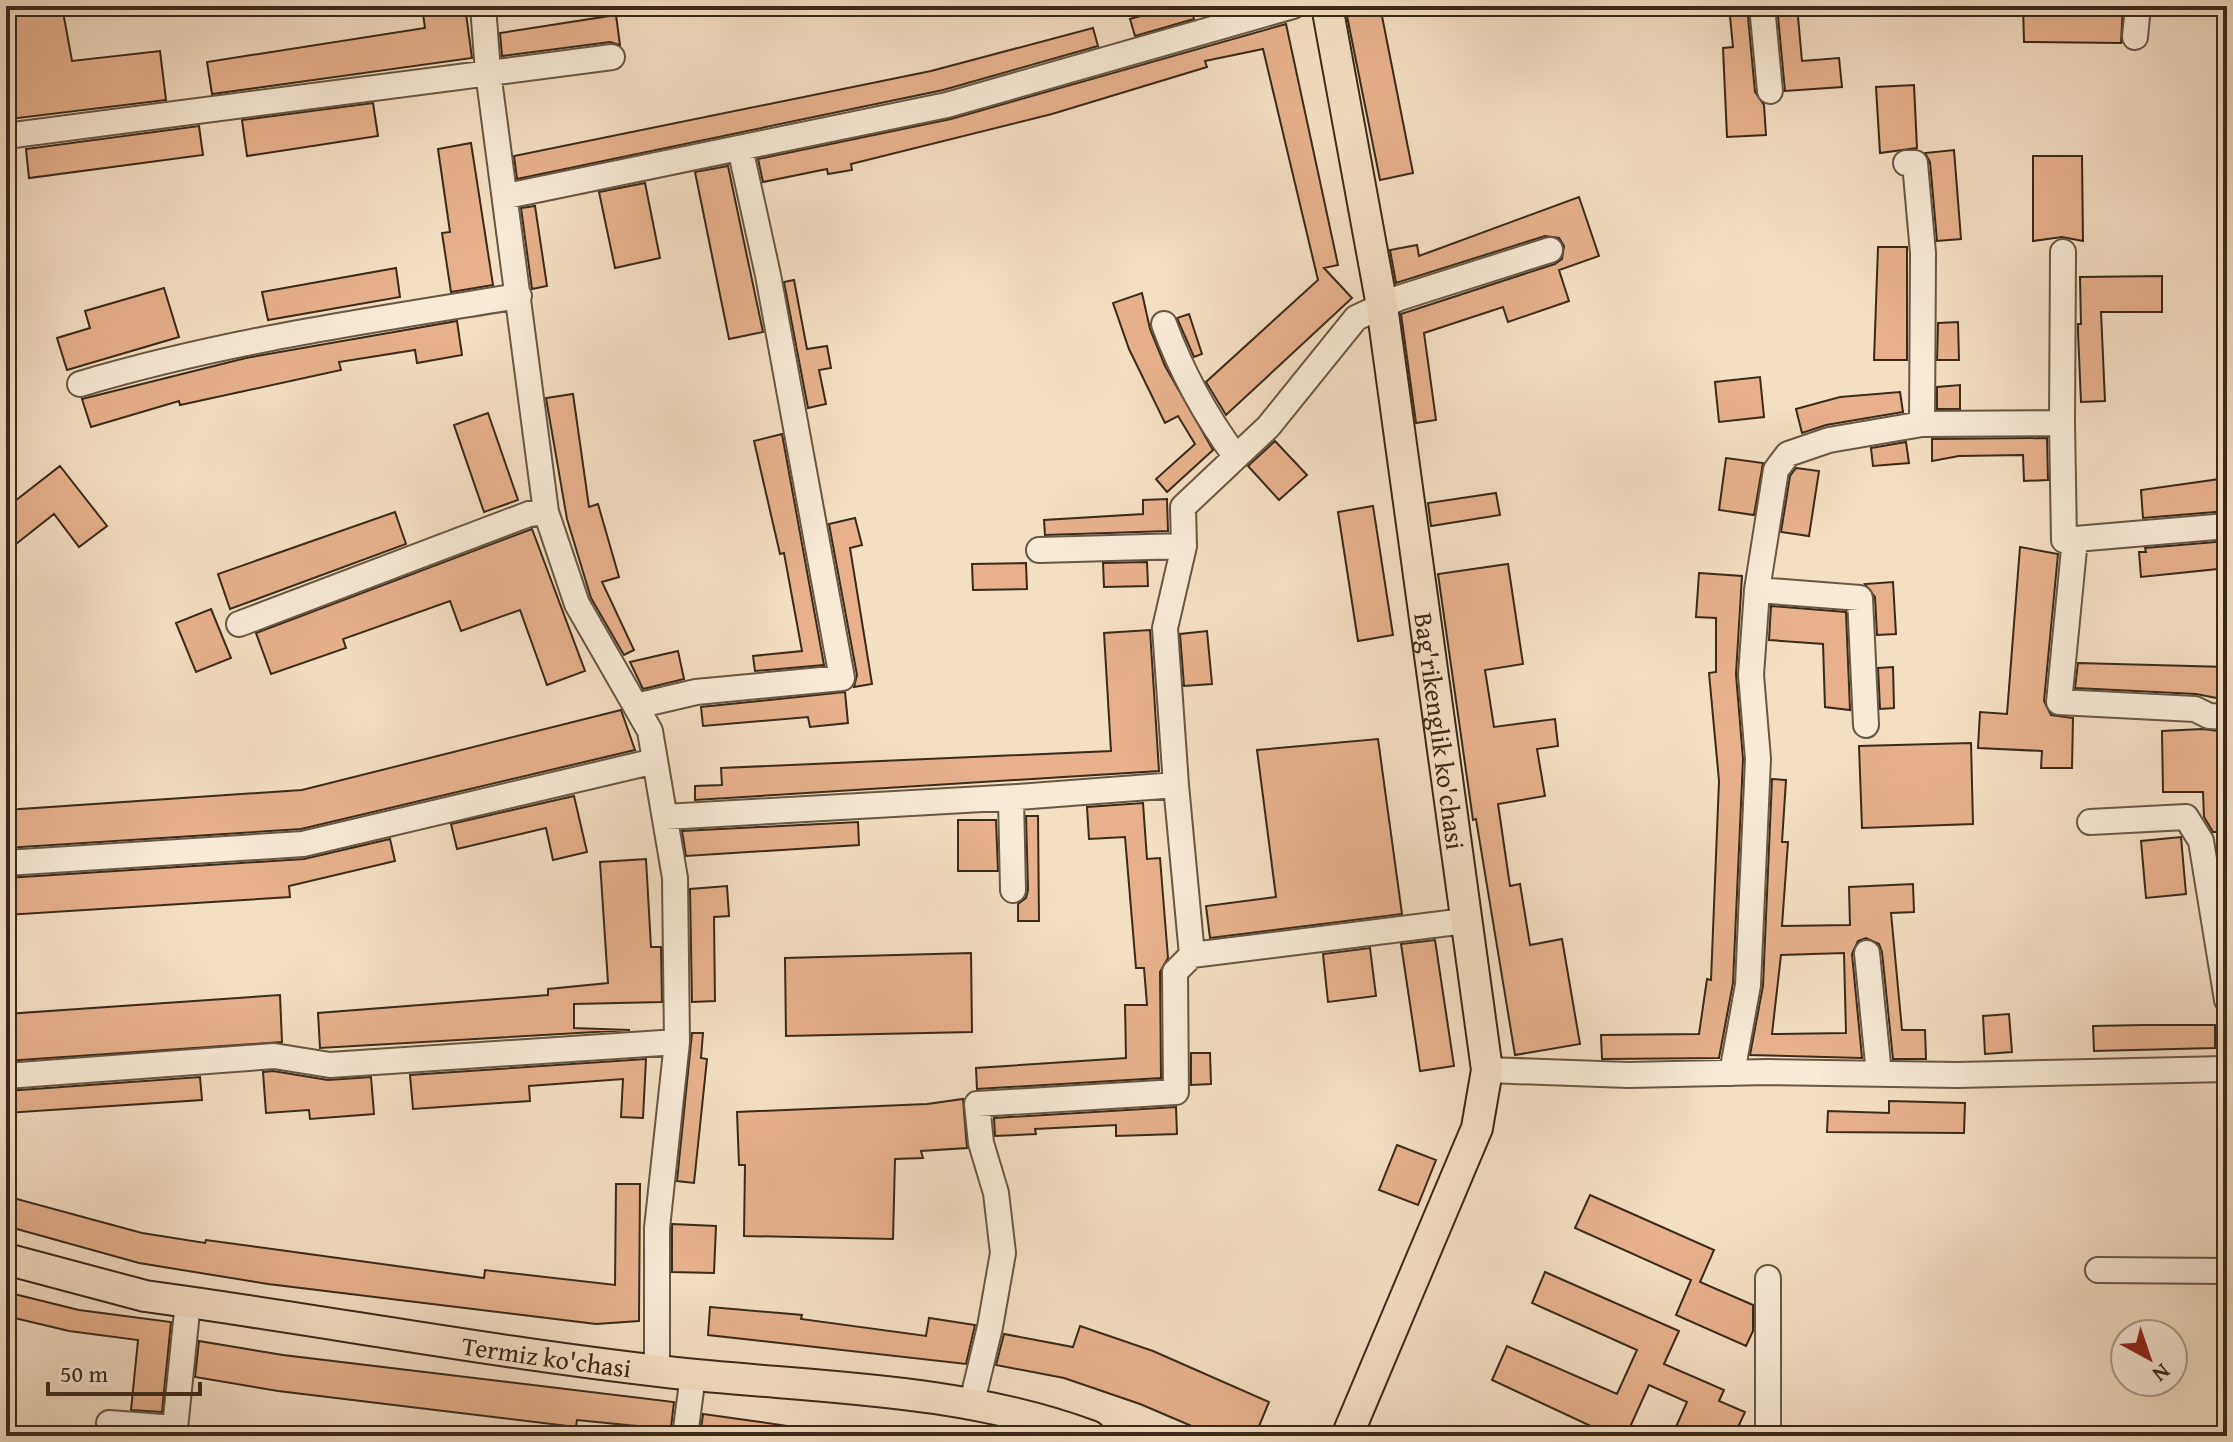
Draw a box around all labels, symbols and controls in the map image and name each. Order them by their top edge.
street label: Bag'rikenglik ko'chasi [1405,610,1476,852]
north arrow [2109,1318,2189,1398]
street label: Termiz ko'chasi [459,1325,634,1387]
scale bar [48,1346,200,1396]
text: 50 m [60,1356,108,1391]
text: N [2146,1356,2178,1390]

